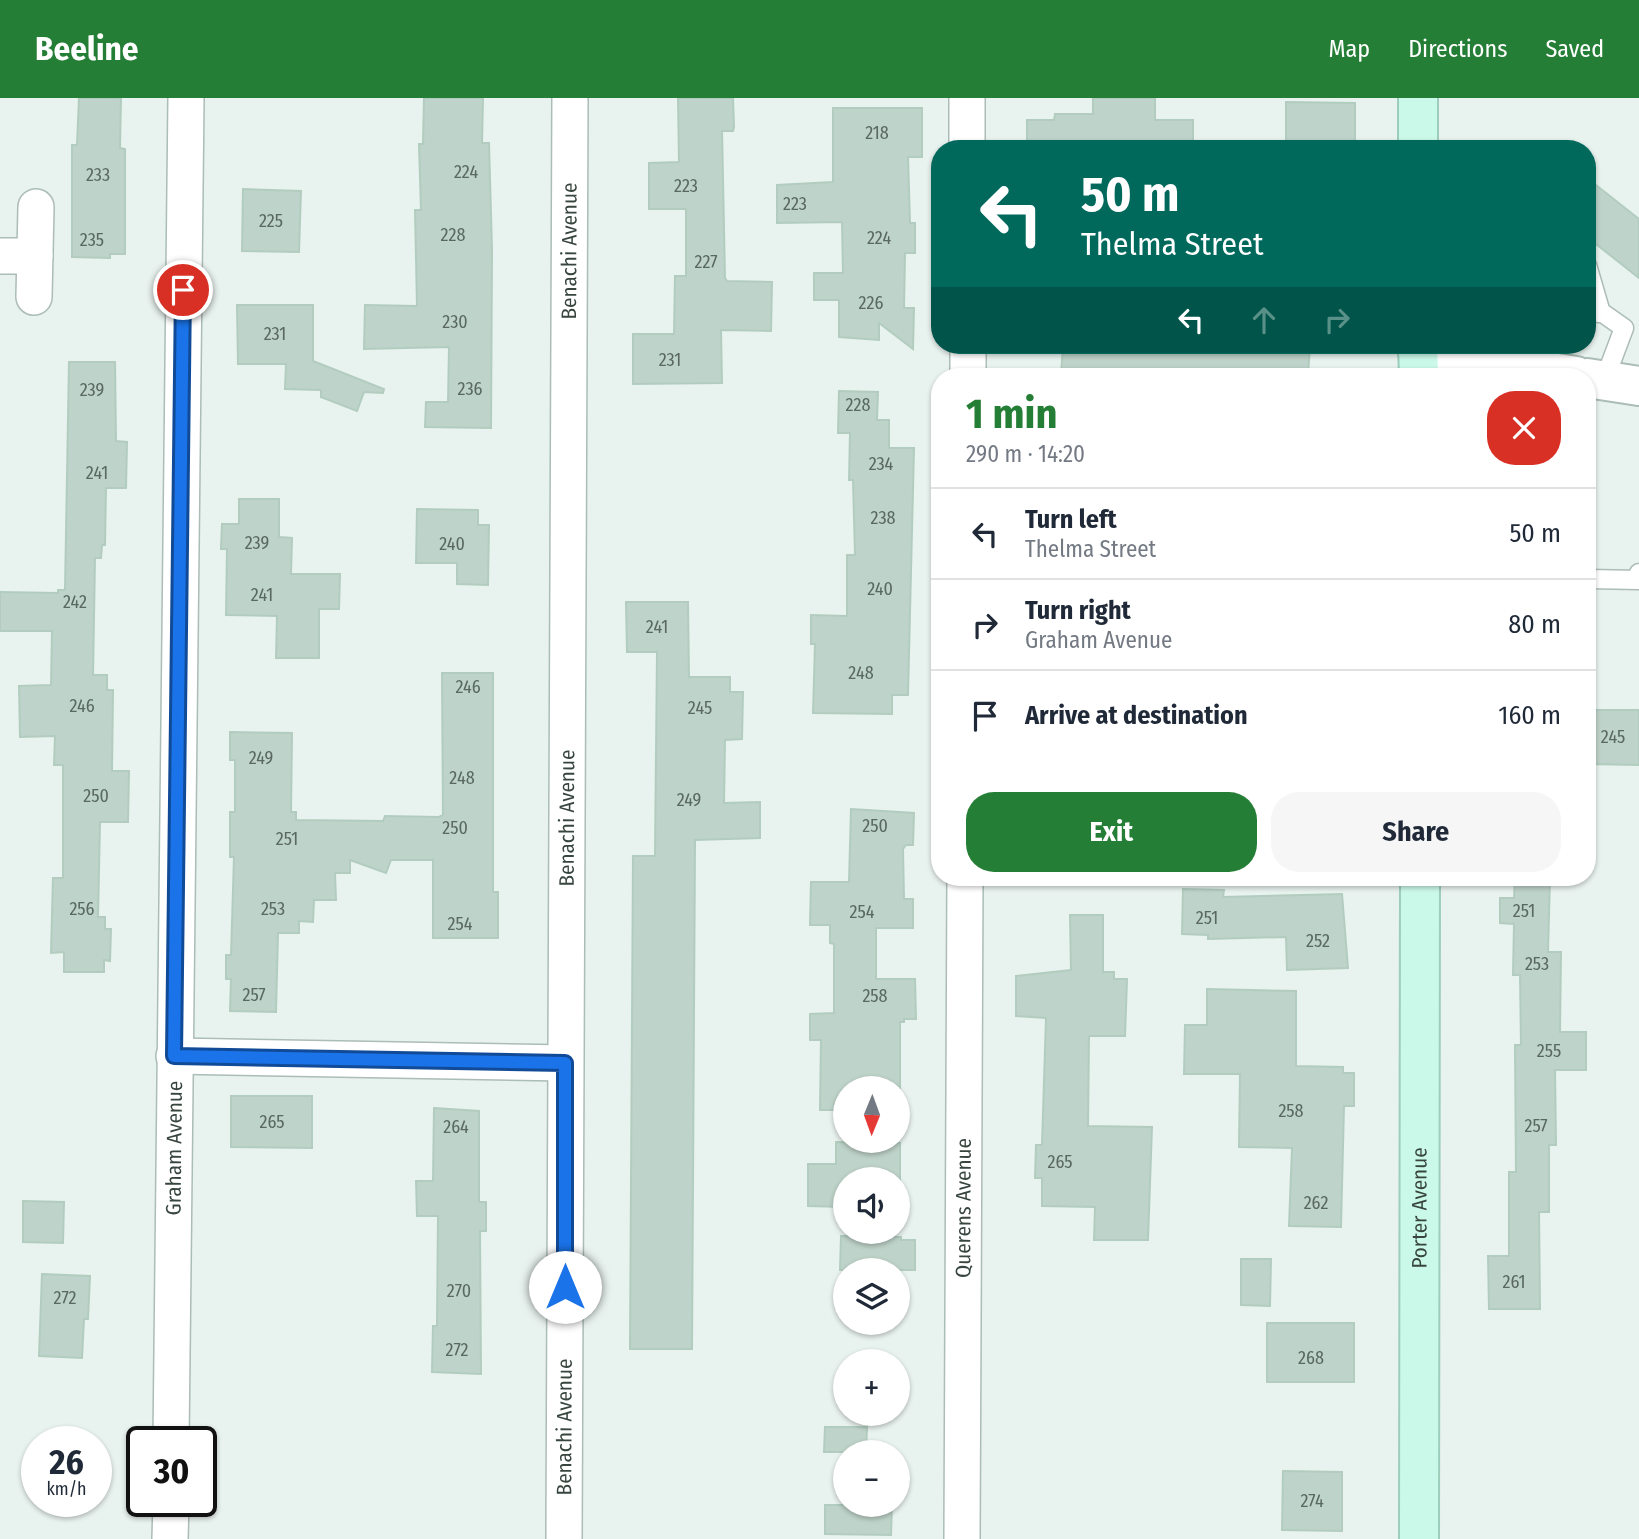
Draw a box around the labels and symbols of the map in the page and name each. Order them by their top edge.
house number: 218 [865,122,889,144]
house number: 224 [454,161,478,183]
house number: 233 [86,164,110,186]
house number: 223 [674,175,698,197]
street label: Benachi Avenue [556,183,583,319]
house number: 223 [783,193,807,215]
house number: 225 [259,210,283,232]
house number: 228 [441,224,465,246]
house number: 224 [867,227,891,249]
house number: 235 [80,229,104,251]
house number: 227 [694,251,718,273]
pin [153,260,213,320]
house number: 226 [859,292,883,314]
house number: 230 [442,311,468,333]
house number: 231 [264,323,286,345]
house number: 231 [659,349,681,371]
house number: 236 [458,378,483,400]
house number: 239 [80,379,104,401]
house number: 228 [846,394,870,416]
house number: 234 [869,453,894,475]
house number: 241 [86,462,108,484]
house number: 238 [870,507,896,529]
house number: 239 [245,532,269,554]
house number: 240 [439,533,465,555]
house number: 240 [867,578,893,600]
house number: 241 [251,584,273,606]
house number: 242 [63,591,87,613]
house number: 241 [646,616,668,638]
house number: 248 [848,662,874,684]
house number: 246 [455,676,481,698]
house number: 246 [69,695,95,717]
house number: 245 [688,697,712,719]
house number: 245 [1601,726,1625,748]
house number: 249 [249,747,273,769]
street label: Benachi Avenue [554,750,580,886]
house number: 248 [449,767,475,789]
house number: 250 [83,785,109,807]
house number: 249 [677,789,701,811]
house number: 250 [862,815,888,837]
house number: 250 [442,817,468,839]
house number: 251 [276,828,298,850]
house number: 256 [69,898,95,920]
house number: 253 [261,898,285,920]
house number: 251 [1513,900,1535,922]
house number: 254 [850,901,875,923]
house number: 251 [1196,907,1218,929]
house number: 254 [448,913,473,935]
house number: 252 [1306,930,1330,952]
house number: 253 [1525,953,1549,975]
house number: 257 [242,984,266,1006]
house number: 258 [862,985,888,1007]
house number: 255 [1537,1040,1561,1062]
north arrow [833,1076,910,1153]
street label: Graham Avenue [161,1081,188,1215]
house number: 258 [1278,1100,1304,1122]
house number: 265 [259,1111,285,1133]
house number: 257 [1524,1115,1548,1137]
house number: 264 [443,1116,469,1138]
street label: Querens Avenue [950,1138,977,1278]
street label: Porter Avenue [1406,1147,1433,1269]
house number: 265 [1047,1151,1073,1173]
house number: 262 [1304,1192,1328,1214]
position arrow [528,1250,602,1324]
house number: 261 [1502,1271,1526,1293]
house number: 270 [447,1280,471,1302]
house number: 272 [54,1287,76,1309]
house number: 272 [446,1339,468,1361]
house number: 268 [1298,1347,1324,1369]
street label: Benachi Avenue [551,1359,578,1495]
speed limit sign: 30 [126,1426,217,1517]
house number: 274 [1300,1490,1324,1512]

